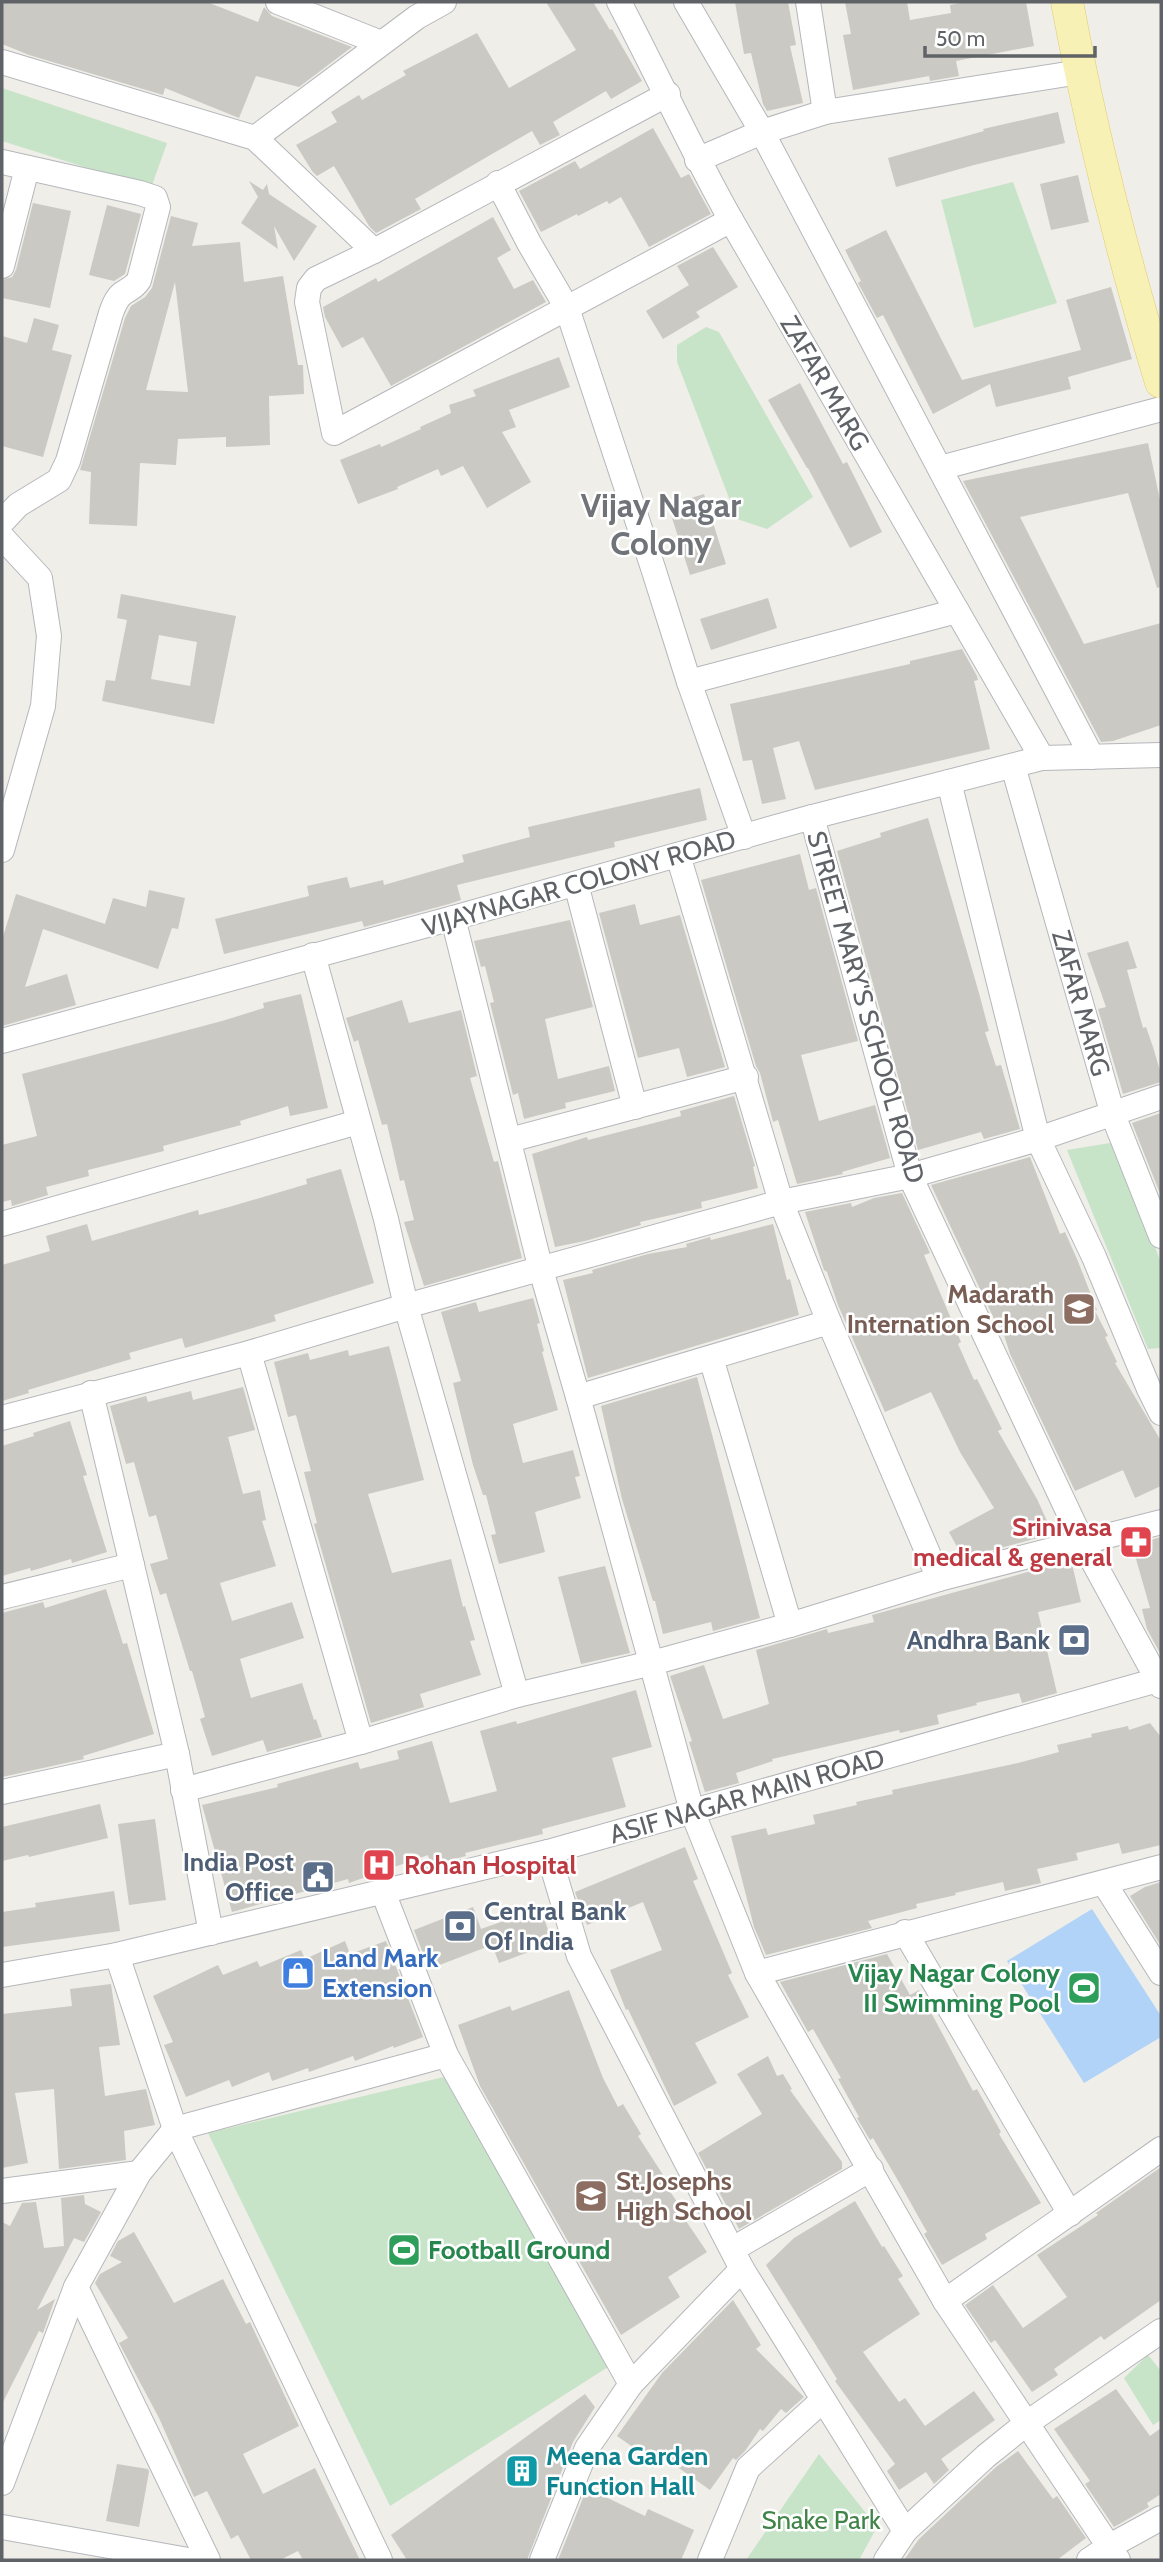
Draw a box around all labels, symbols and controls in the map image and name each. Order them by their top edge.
scale bar [925,14,1095,58]
text: 50 m [936,26,985,51]
street label: ZAFAR MARG [774,310,876,456]
district label: Vijay Nagar Colony [581,485,741,563]
street label: VIJAYNAGAR COLONY ROAD [419,823,739,943]
street label: STREET MARY'S SCHOOL ROAD [800,827,932,1187]
street label: ZAFAR MARG [1045,926,1117,1080]
place label: Madarath Internation School [847,1278,1054,1340]
school or university icon: Madarath Internation School [1060,1290,1098,1328]
place label: Srinivasa medical & general [913,1511,1112,1573]
pharmacy icon: Srinivasa medical & general [1117,1523,1155,1561]
bank icon: Andhra Bank [1055,1621,1093,1659]
place label: Andhra Bank [907,1624,1050,1656]
street label: ASIF NAGAR MAIN ROAD [606,1741,888,1851]
place label: India Post Office [183,1846,294,1908]
hospital icon: Rohan Hospital [360,1846,398,1884]
place label: Rohan Hospital [404,1849,577,1881]
public building icon: India Post Office [299,1858,337,1896]
place label: Central Bank Of India [484,1895,627,1957]
bank icon: Central Bank Of India [441,1907,479,1945]
place label: Land Mark Extension [322,1942,439,2004]
shop icon: Land Mark Extension [279,1954,317,1992]
place label: Vijay Nagar Colony II Swimming Pool [848,1957,1060,2019]
sports icon: Vijay Nagar Colony II Swimming Pool [1065,1969,1103,2007]
place label: St.Josephs High School [616,2165,752,2227]
school or university icon: St.Josephs High School [572,2177,610,2215]
sports icon: Football Ground [385,2231,423,2269]
place label: Football Ground [428,2234,610,2266]
place label: Meena Garden Function Hall [546,2440,708,2502]
building icon: Meena Garden Function Hall [503,2452,541,2490]
park label: Snake Park [761,2504,881,2536]

